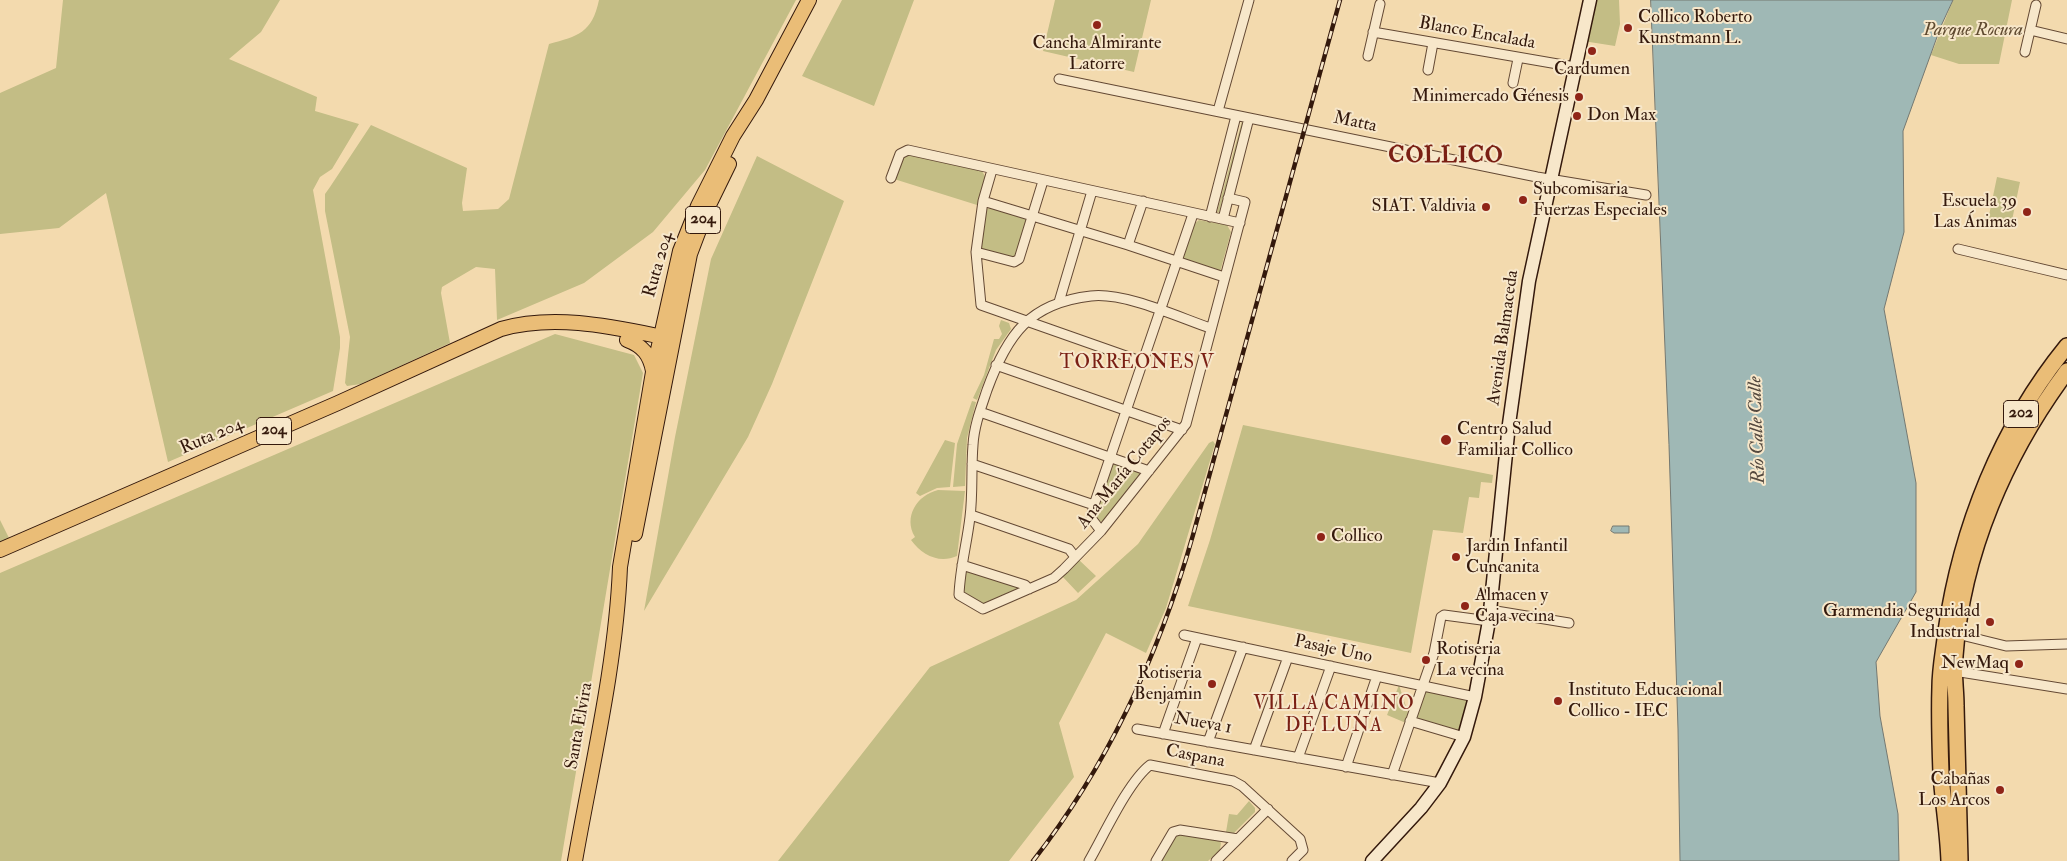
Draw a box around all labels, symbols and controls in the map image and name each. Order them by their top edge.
place label: Collico Roberto Kunstmann L. [1638,7,1752,50]
street label: Blanco Encalada [1417,13,1537,55]
marker: Cancha Almirante Latorre [1091,19,1103,31]
park label: Parque Rocura [1923,20,2023,42]
marker: Collico Roberto Kunstmann L. [1622,22,1634,34]
place label: Cancha Almirante Latorre [1032,33,1162,76]
marker: Cardumen [1586,45,1598,57]
place label: Cardumen [1554,59,1630,81]
place label: Minimercado Génesis [1412,86,1569,108]
marker: Minimercado Génesis [1573,91,1585,103]
place label: Don Max [1587,105,1656,127]
street label: Matta [1331,108,1379,138]
marker: Don Max [1571,110,1583,122]
district label: COLLICO [1387,144,1505,170]
place label: Subcomisaria Fuerzas Especiales [1533,179,1667,222]
place label: Escuela 39 Las Ánimas [1934,191,2017,233]
marker: Subcomisaria Fuerzas Especiales [1517,194,1529,206]
place label: SIAT. Valdivia [1371,196,1476,218]
marker: SIAT. Valdivia [1480,201,1492,213]
road number: 204 [686,206,720,234]
marker: Escuela 39 Las Ánimas [2021,206,2033,218]
street label: Ruta 204 [639,230,679,300]
street label: Avenida Balmaceda [1484,269,1524,407]
district label: TORREONES V [1058,353,1216,375]
water label: Río Calle Calle [1745,376,1771,484]
road number: 202 [2004,400,2038,428]
street label: Ana María Cotapos [1073,412,1177,534]
street label: Ruta 204 [177,414,247,460]
road number: 204 [256,418,292,444]
place label: Centro Salud Familiar Collico [1457,419,1573,462]
marker: Centro Salud Familiar Collico [1439,433,1453,447]
place label: Collico [1331,526,1383,548]
marker: Collico [1315,531,1327,543]
place label: Jardin Infantil Cuncanita [1466,536,1568,578]
marker: Jardin Infantil Cuncanita [1450,551,1462,563]
place label: Almacen y Caja vecina [1475,585,1555,628]
marker: Almacen y Caja vecina [1459,600,1471,612]
place label: Garmendia Seguridad Industrial [1823,601,1980,644]
marker: Garmendia Seguridad Industrial [1984,616,1996,628]
street label: Pasaje Uno [1292,631,1374,669]
place label: Rotiseria La vecina [1436,639,1504,682]
place label: NewMaq [1941,653,2009,675]
marker: Rotiseria La vecina [1420,654,1432,666]
marker: NewMaq [2013,658,2025,670]
place label: Rotiseria Benjamin [1134,663,1202,706]
marker: Rotiseria Benjamin [1206,678,1218,690]
place label: Instituto Educacional Collico - IEC [1568,680,1722,722]
street label: Santa Elvira [562,681,598,771]
district label: VILLA CAMINO DE LUNA [1252,694,1416,738]
marker: Instituto Educacional Collico - IEC [1552,695,1564,707]
street label: Nueva 1 [1173,708,1233,740]
street label: Caspana [1164,741,1226,773]
place label: Cabañas Los Arcos [1918,769,1990,812]
marker: Cabañas Los Arcos [1994,784,2006,796]

